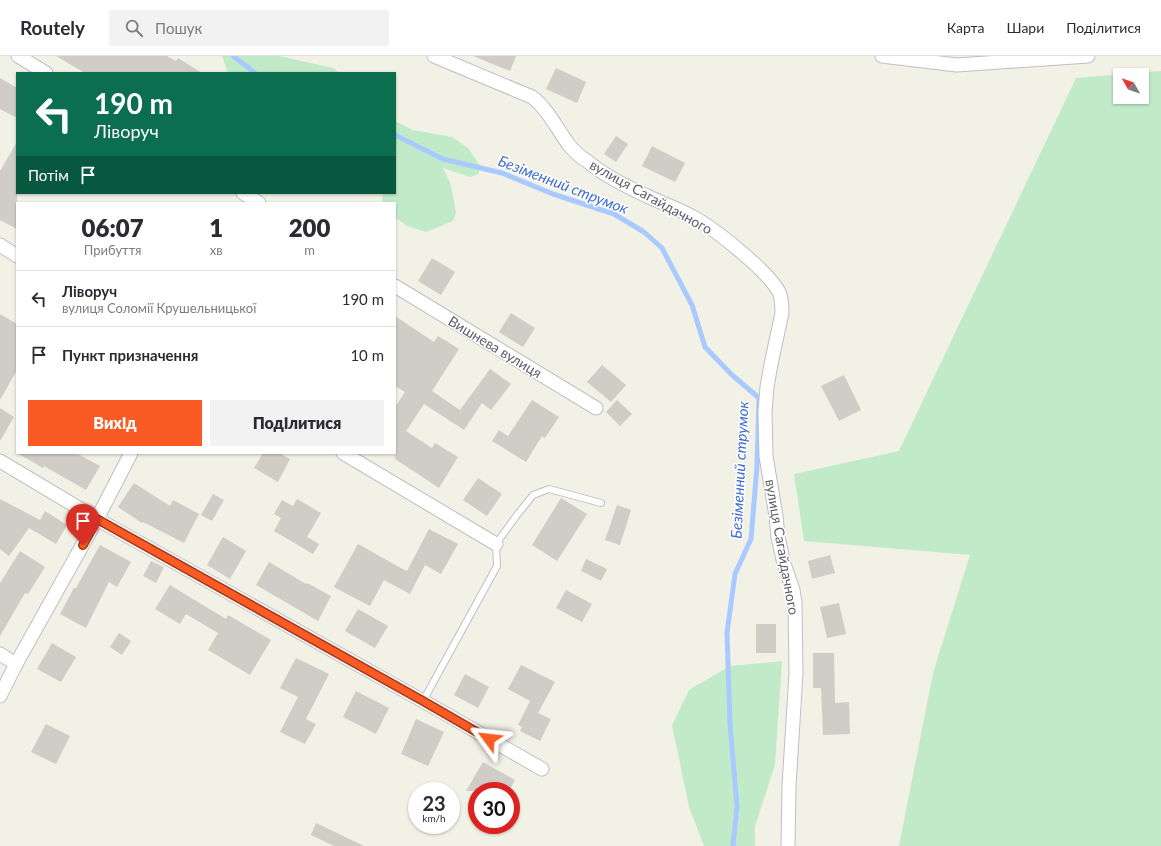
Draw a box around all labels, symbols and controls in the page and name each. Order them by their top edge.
search box [109,10,389,46]
text: Routely [20,16,85,39]
icon: search [123,17,145,39]
text: Пошук [155,19,202,37]
text: Карта [947,19,985,36]
text: Шари [1007,19,1044,36]
text: Поділитися [1066,19,1141,36]
north arrow [1113,68,1149,104]
map controls [1113,68,1149,104]
text: 190 m [94,86,173,120]
icon: left [28,88,80,140]
text: Ліворуч [94,120,159,142]
water label: Безіменний струмок [496,151,632,217]
street label: вулиця Сагайдачного [587,156,716,237]
icon: arrive [77,164,99,186]
text: Потім [28,166,69,184]
text: 06:07 [82,213,144,242]
text: 1 [209,213,223,242]
text: 200 [289,213,330,242]
text: Прибуття [84,242,141,258]
text: хв [210,242,223,258]
text: m [304,242,315,258]
text: Ліворуч [62,282,117,300]
icon: left [28,288,50,310]
text: 190 m [342,290,384,308]
text: вулиця Соломії Крушельницької [62,300,256,316]
street label: Вишнева вулиця [445,312,545,381]
icon: arrive [28,344,50,366]
text: Пункт призначення [62,346,198,364]
text: 10 m [350,346,384,364]
button: Вихід [28,400,202,446]
button: Поділитися [210,400,384,446]
water label: Безіменний струмок [726,400,752,539]
street label: вулиця Сагайдачного [762,478,803,616]
pin [66,504,100,545]
icon: arrive [72,510,94,532]
position arrow [468,718,510,760]
speed limit sign: 30 [468,782,520,834]
text: 23 [422,791,446,815]
text: km/h [422,812,446,824]

